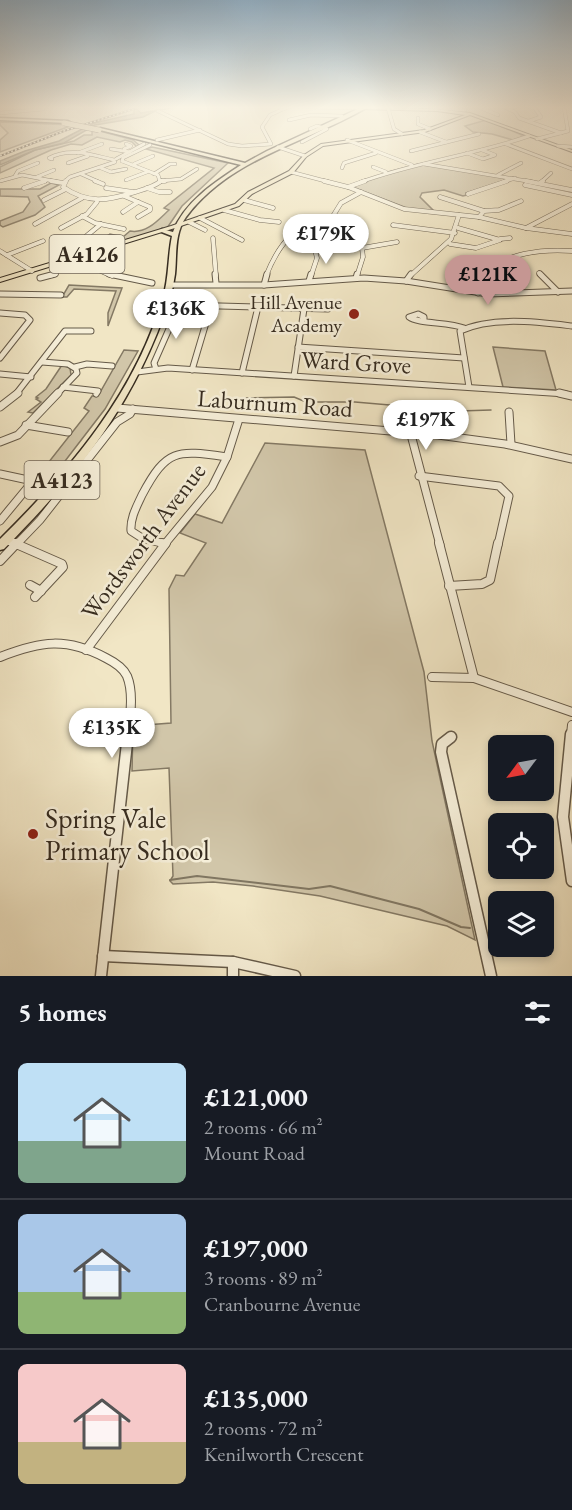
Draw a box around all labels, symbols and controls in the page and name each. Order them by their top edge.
pin: £179K [284,214,368,265]
text: £179K [297,220,355,246]
road number: A4126 [50,235,124,273]
pin: £121K [446,255,530,306]
text: £121K [459,261,517,287]
pin: £136K [134,289,218,340]
place label: Hill Avenue Academy [250,289,342,338]
text: £136K [147,295,205,321]
marker: Hill Avenue Academy [347,307,361,321]
street label: Ward Grove [300,344,412,380]
street label: Laburnum Road [196,382,355,424]
pin: £197K [384,400,468,451]
text: £197K [397,406,455,432]
street label: Wordsworth Avenue [74,456,212,626]
road number: A4123 [25,461,100,499]
pin: £135K [70,708,154,759]
text: £135K [83,714,141,740]
north arrow [488,735,554,801]
map controls [488,735,554,957]
place label: Spring Vale Primary School [45,800,210,868]
button: locate [488,813,554,879]
marker: Spring Vale Primary School [26,827,40,841]
button: layers [488,891,554,957]
text: 5 homes [18,995,107,1029]
icon: filters [521,996,554,1029]
text: £121,000 [204,1080,308,1114]
icon: home [66,1087,138,1159]
text: 2 rooms · 66 m² [204,1114,323,1140]
text: Mount Road [204,1140,305,1166]
text: £197,000 [204,1231,308,1265]
icon: home [66,1238,138,1310]
text: 3 rooms · 89 m² [204,1265,323,1291]
text: Cranbourne Avenue [204,1291,361,1317]
text: £135,000 [204,1381,308,1415]
icon: home [66,1388,138,1460]
text: 2 rooms · 72 m² [204,1415,323,1441]
text: Kenilworth Crescent [204,1441,364,1467]

